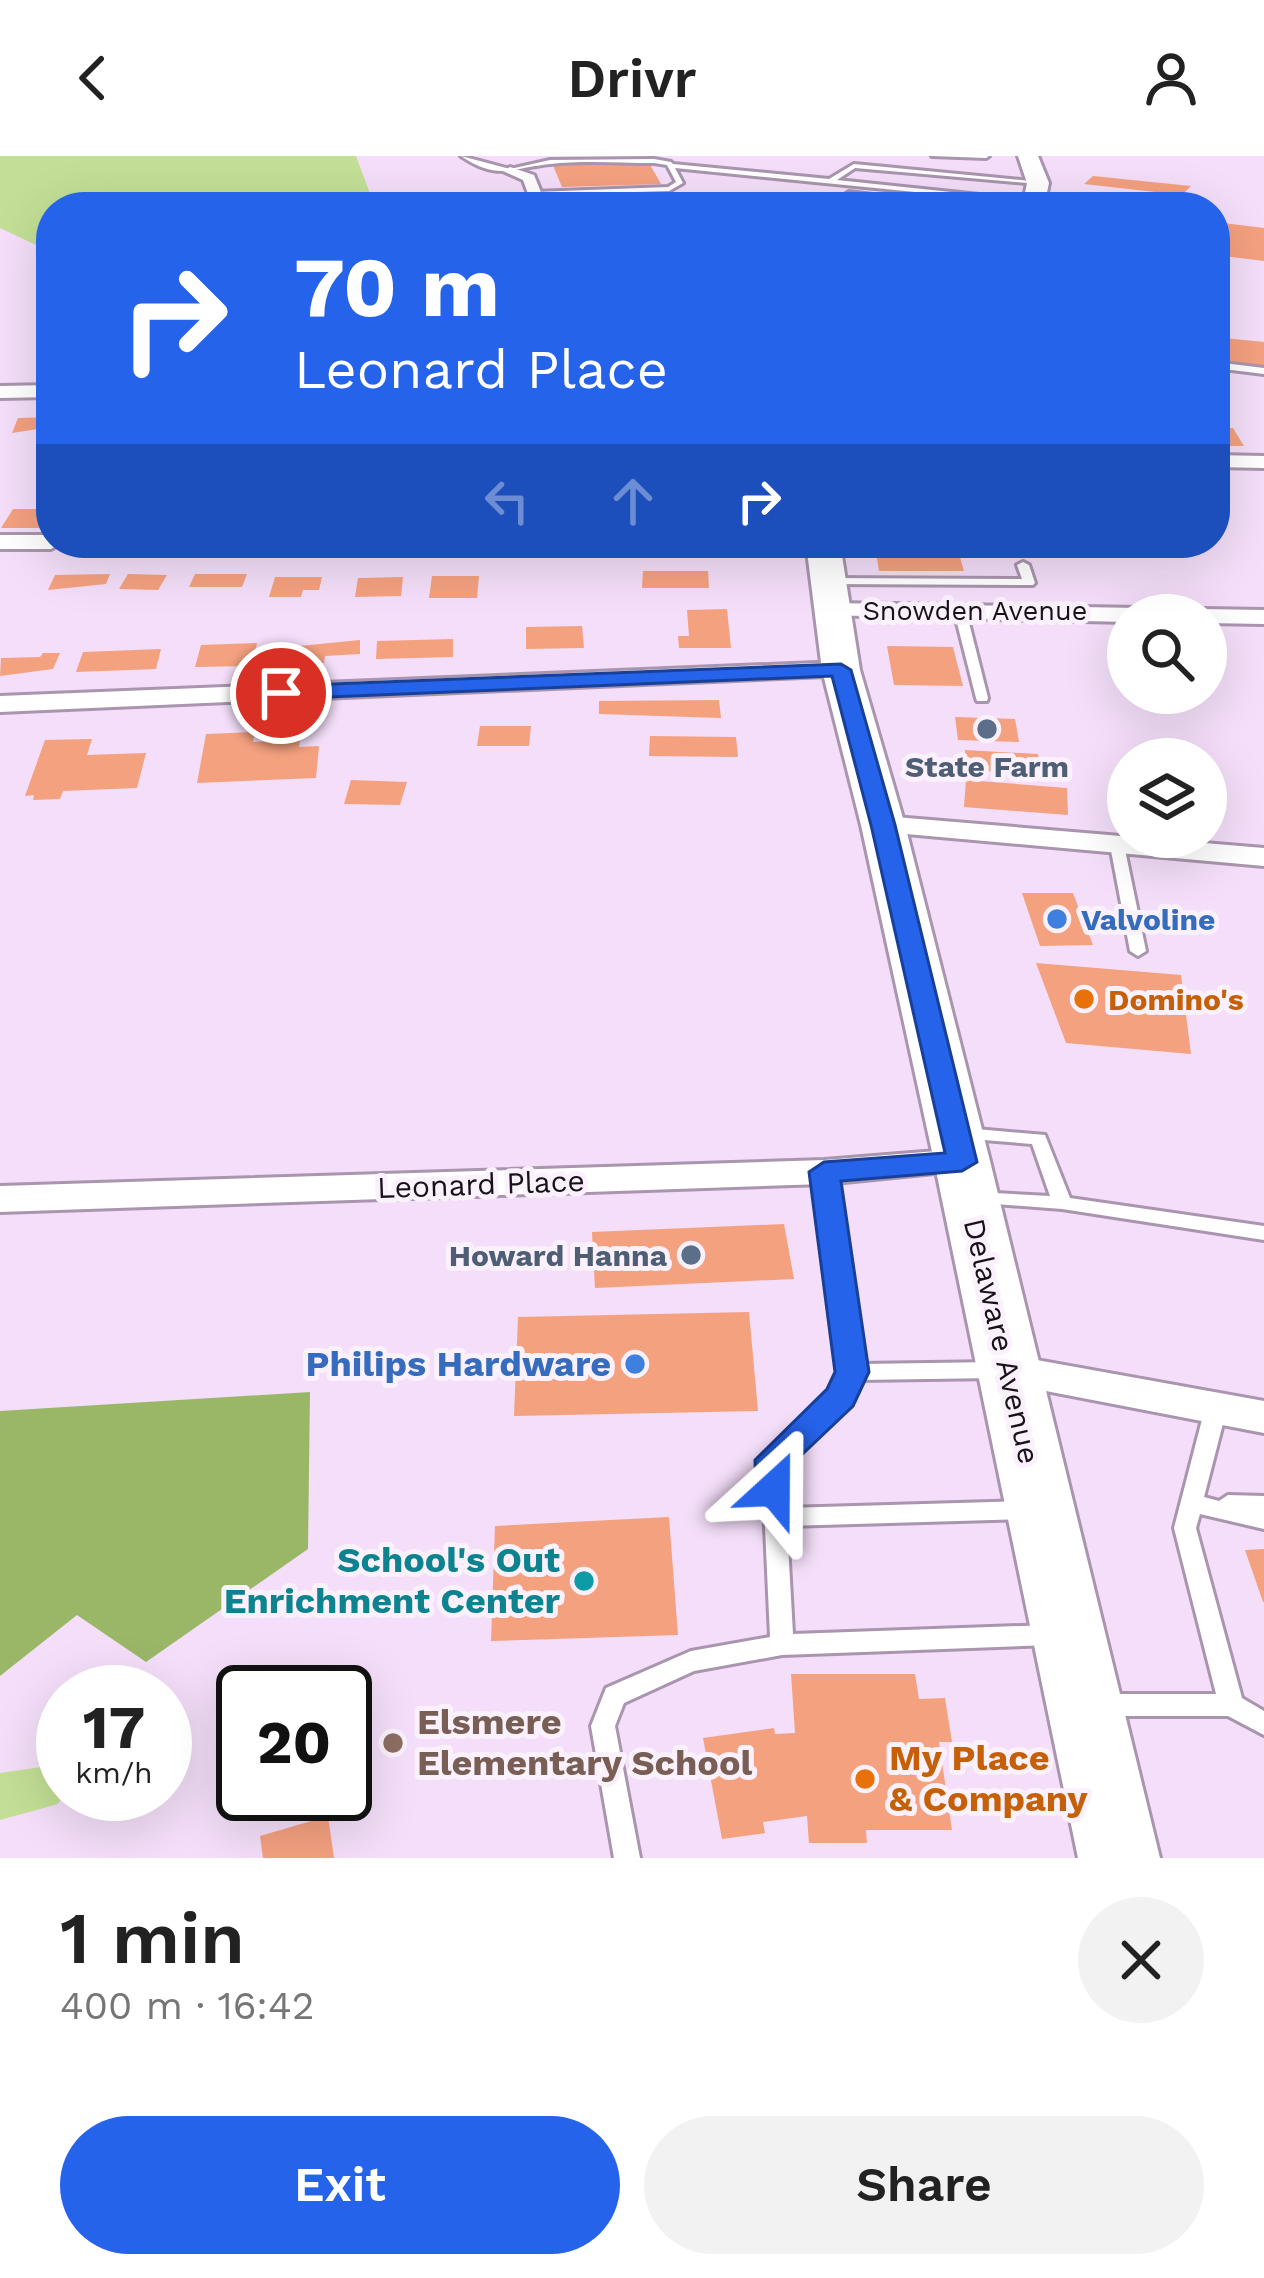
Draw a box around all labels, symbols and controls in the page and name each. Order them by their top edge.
icon: back [60,45,126,111]
icon: person [1138,45,1204,111]
text: Drivr [568,47,696,110]
text: 70 m [294,238,500,336]
icon: right [96,240,252,396]
text: Leonard Place [294,338,668,401]
icon: left [474,468,540,534]
icon: ahead [600,468,666,534]
icon: right [726,468,792,534]
map controls [1107,594,1227,858]
button: search [1107,594,1227,714]
street label: Snowden Avenue [863,595,1087,627]
pin [230,642,332,744]
icon: arrive [248,660,314,726]
marker: State Farm [974,716,1000,742]
button: layers [1107,738,1227,858]
place label: State Farm [905,749,1069,784]
place label: Valvoline [1081,902,1215,937]
marker: Valvoline [1044,906,1070,932]
place label: Domino's [1108,982,1244,1017]
marker: Domino's [1071,986,1097,1012]
street label: Leonard Place [377,1163,585,1205]
street label: Delaware Avenue [957,1215,1047,1467]
place label: Howard Hanna [449,1238,668,1273]
marker: Howard Hanna [678,1242,704,1268]
place label: Philips Hardware [305,1343,611,1385]
marker: Philips Hardware [622,1351,648,1377]
position arrow [711,1426,837,1552]
place label: School's Out Enrichment Center [224,1539,561,1622]
marker: School's Out Enrichment Center [571,1568,597,1594]
speed limit sign: 20 [216,1665,372,1821]
text: 17 [83,1692,145,1763]
place label: Elsmere Elementary School [417,1701,752,1784]
marker: Elsmere Elementary School [380,1730,406,1756]
place label: My Place & Company [889,1737,1088,1820]
text: km/h [75,1755,153,1790]
marker: My Place & Company [852,1766,878,1792]
text: 1 min [60,1896,245,1980]
button: close [1078,1897,1204,2023]
text: 400 m · 16:42 [60,1983,314,2028]
button: Exit [60,2116,620,2254]
button: Share [644,2116,1204,2254]

